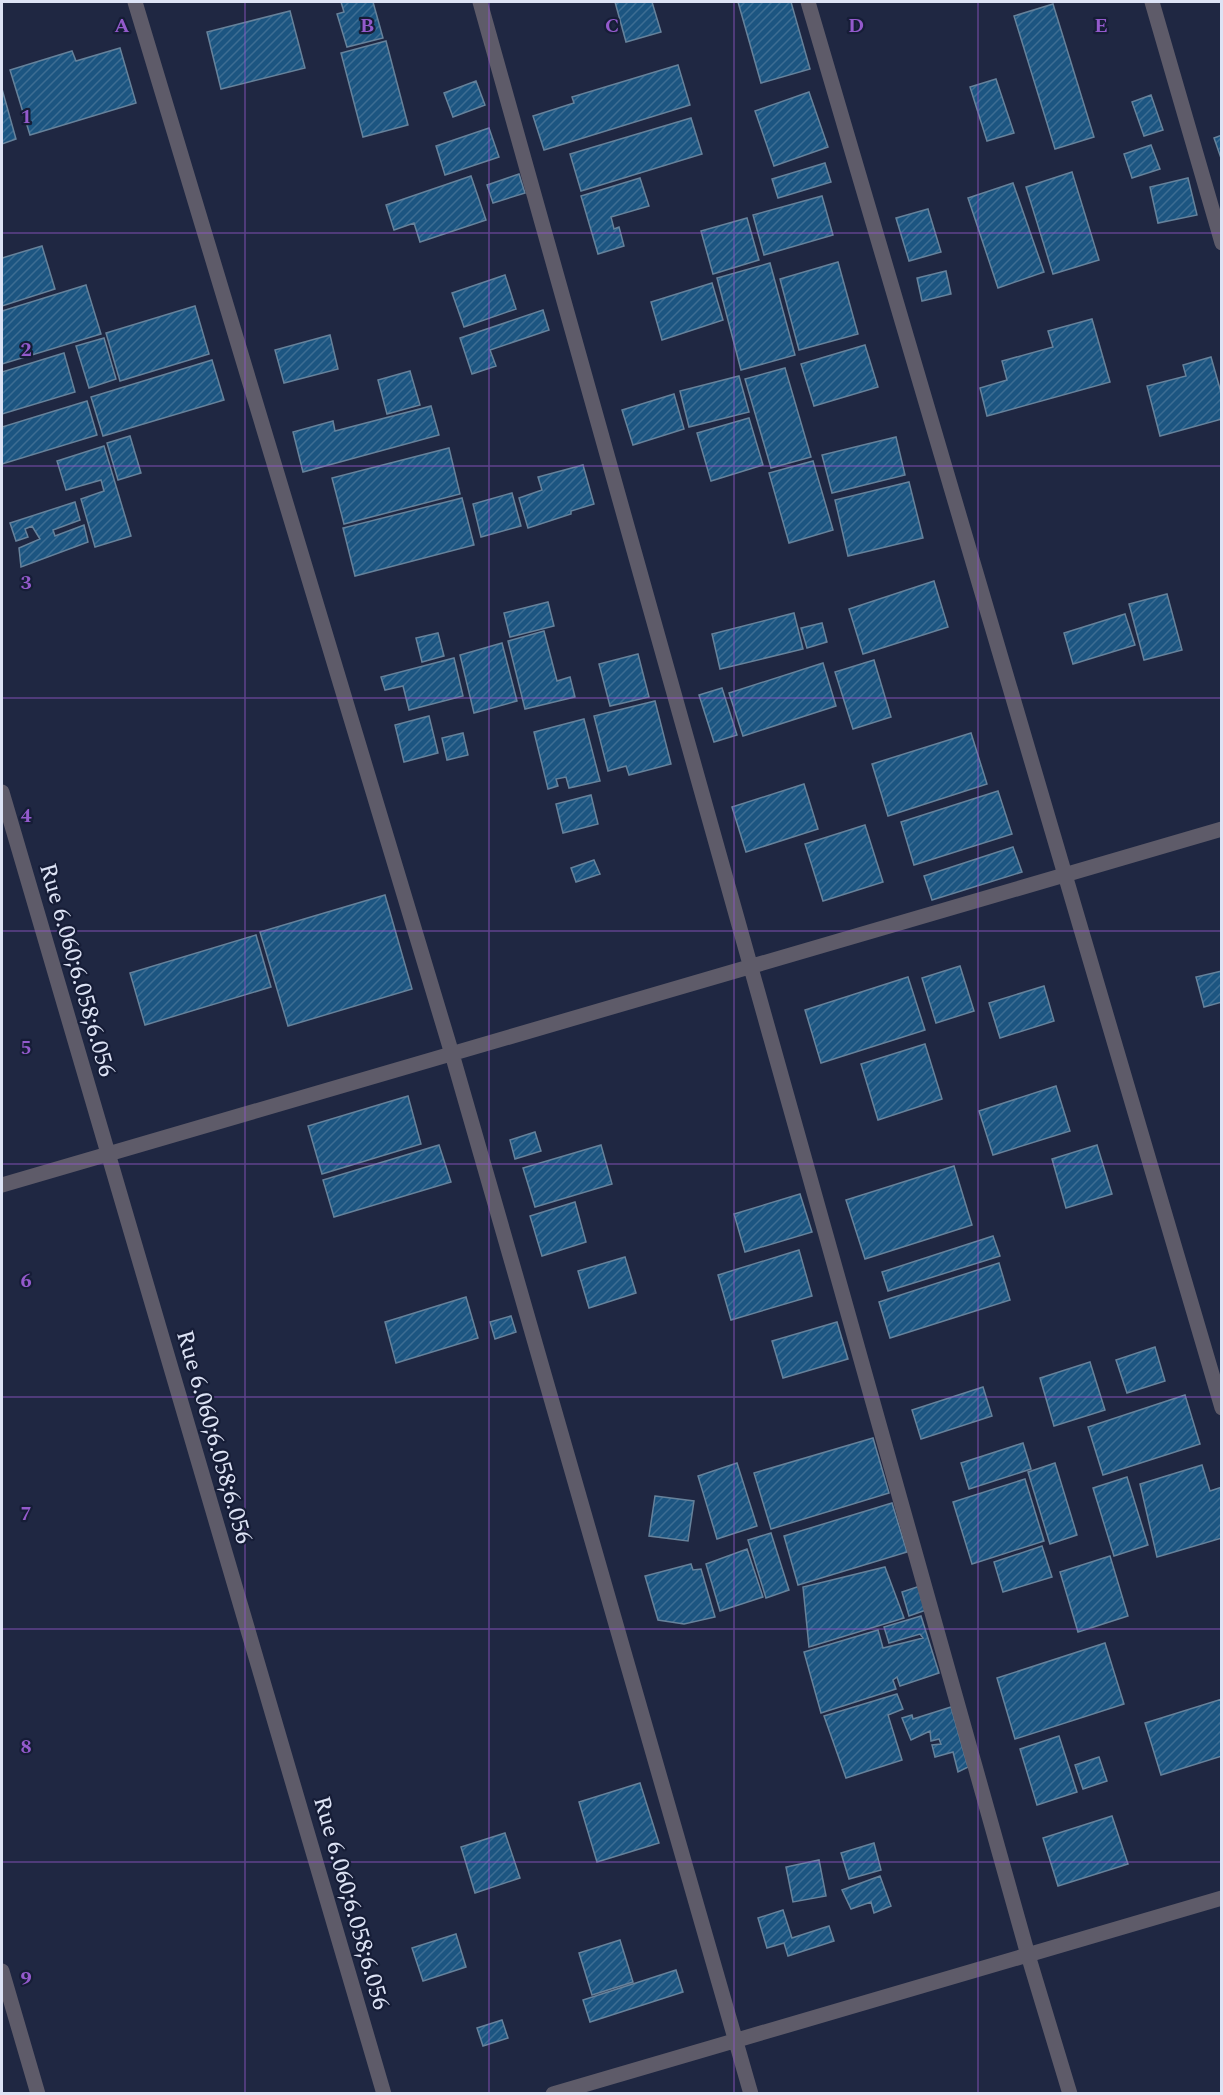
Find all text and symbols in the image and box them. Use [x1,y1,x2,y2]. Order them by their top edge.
text: A [114,11,130,41]
text: B [360,11,374,41]
text: C [605,11,619,41]
text: D [848,11,864,41]
text: E [1094,11,1108,41]
text: 1 [20,102,32,132]
text: 2 [20,335,32,365]
text: 3 [20,568,32,598]
text: 4 [20,801,32,831]
street label: Rue 6.060;6.058;6.056 [29,859,125,1081]
text: 5 [20,1033,32,1063]
text: 6 [20,1266,32,1296]
street label: Rue 6.060;6.058;6.056 [166,1326,262,1548]
text: 7 [20,1499,32,1529]
text: 8 [20,1732,32,1762]
street label: Rue 6.060;6.058;6.056 [303,1792,399,2014]
text: 9 [20,1964,32,1994]

